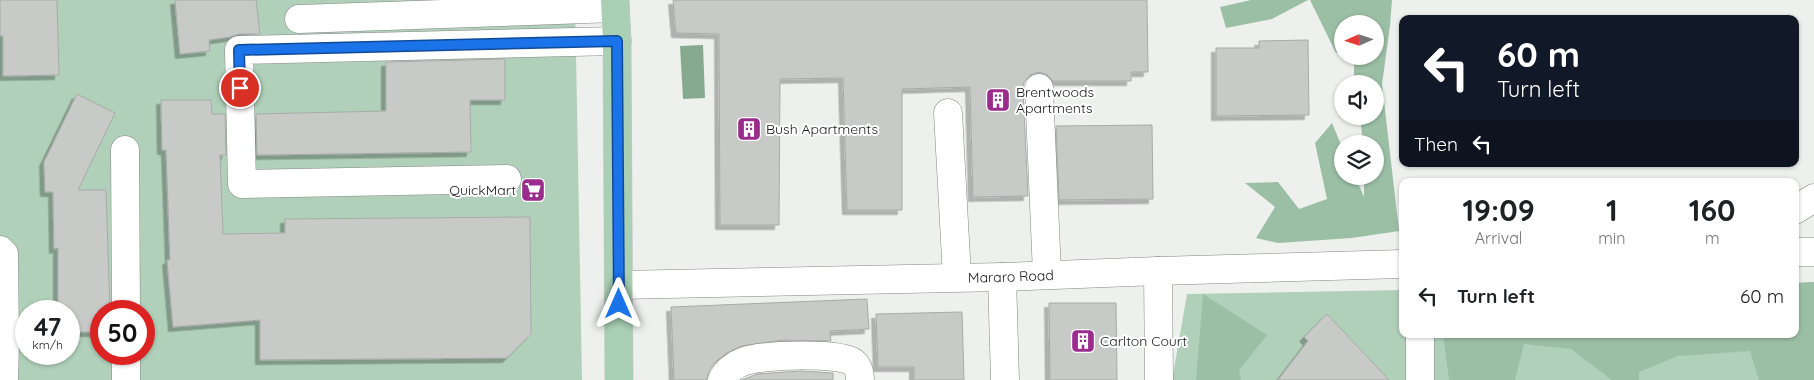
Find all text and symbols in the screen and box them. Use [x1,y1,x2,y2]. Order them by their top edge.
north arrow [1334,15,1384,65]
map controls [1334,15,1384,185]
text: 60 m [1497,32,1580,76]
icon: left [1414,35,1479,100]
pin [219,67,261,109]
icon: arrive [226,74,254,102]
button: sound [1334,75,1384,125]
text: Turn left [1497,75,1580,103]
place label: Brentwoods Apartments [1016,83,1094,117]
building icon: Brentwoods Apartments [985,87,1011,113]
building icon: Bush Apartments [736,116,762,142]
place label: Bush Apartments [766,120,878,138]
icon: left [1468,130,1496,158]
text: Then [1414,132,1458,156]
button: layers [1334,135,1384,185]
supermarket icon: QuickMart [520,177,546,203]
place label: QuickMart [449,181,516,199]
text: 19:09 [1462,191,1535,229]
text: 1 [1606,191,1618,229]
text: 160 [1689,191,1736,229]
text: Arrival [1475,228,1523,248]
text: min [1598,228,1625,248]
text: m [1705,228,1720,248]
street label: Mararo Road [968,266,1054,287]
position arrow [592,277,644,329]
icon: left [1414,282,1442,310]
text: Turn left [1457,284,1535,308]
text: 60 m [1740,284,1784,308]
speed limit sign: 50 [90,300,155,365]
text: 47 [34,311,61,342]
building icon: Carlton Court [1070,328,1096,354]
place label: Carlton Court [1100,332,1187,350]
text: km/h [32,337,63,352]

